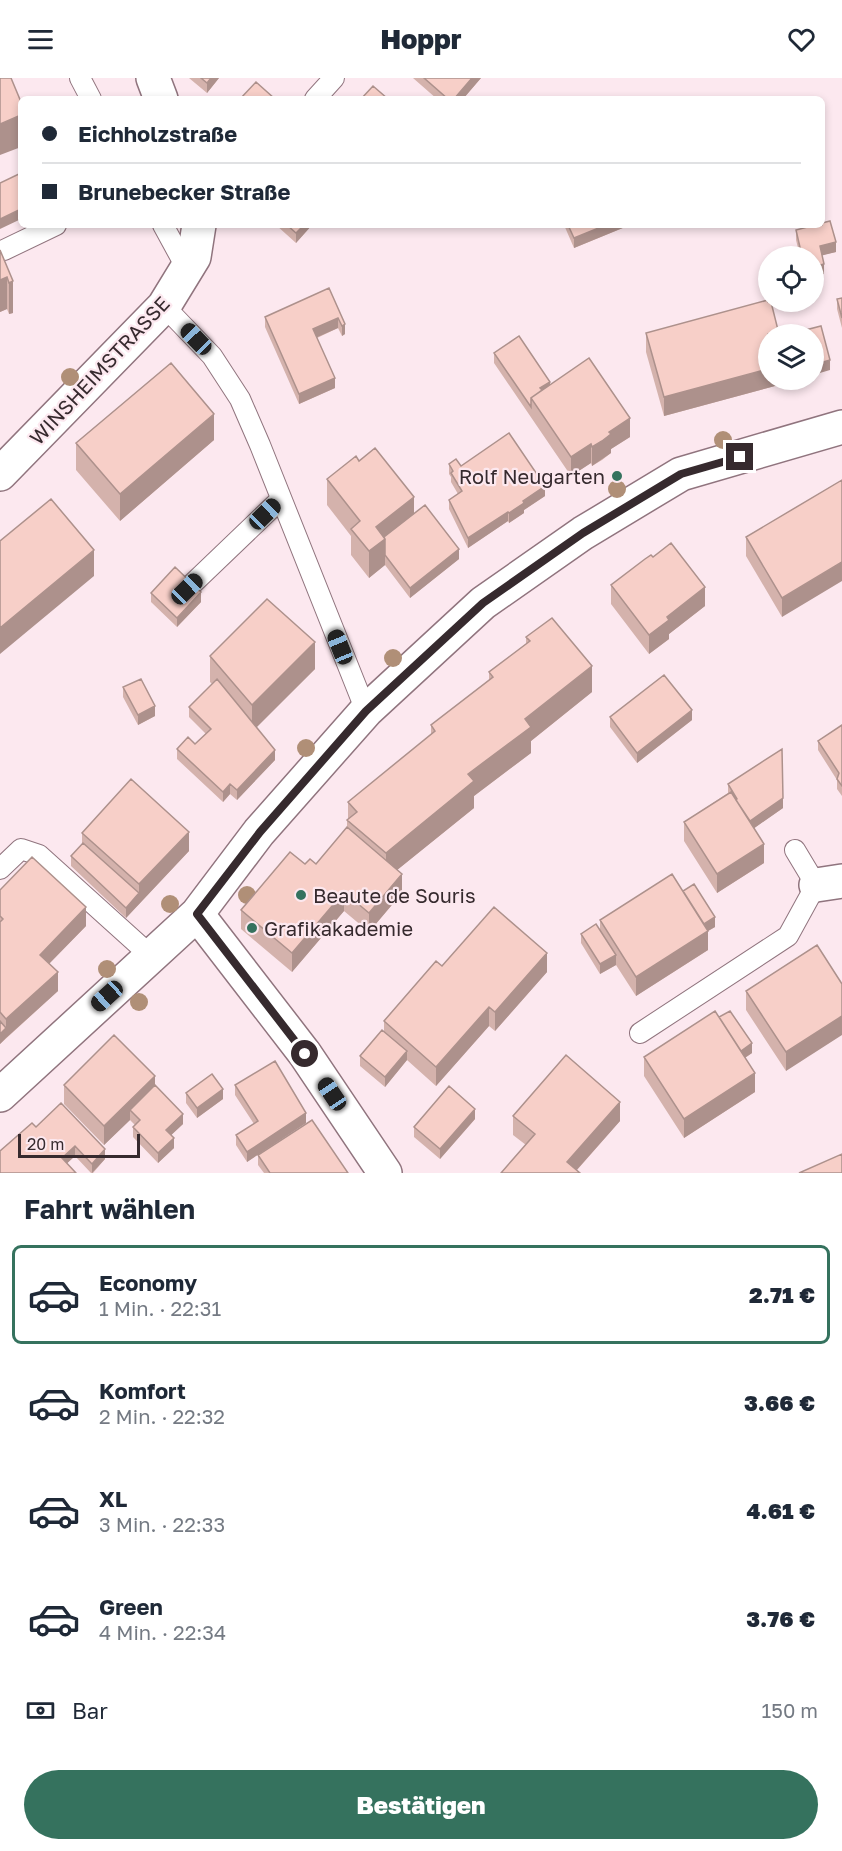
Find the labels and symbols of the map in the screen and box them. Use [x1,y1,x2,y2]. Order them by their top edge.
street label: WINSHEIMSTRASSE [24,291,174,449]
car [177,320,215,358]
route end [726,443,753,470]
place label: Rolf Neugarten [459,464,605,488]
marker: Rolf Neugarten [610,469,624,483]
car [246,495,284,533]
car [168,570,206,608]
car [325,627,355,667]
place label: Beaute de Souris [313,883,476,907]
marker: Beaute de Souris [294,888,308,902]
place label: Grafikakademie [264,916,413,940]
marker: Grafikakademie [245,921,259,935]
car [88,977,126,1015]
route start [291,1040,318,1067]
car [314,1074,350,1114]
scale bar [18,1131,140,1158]

